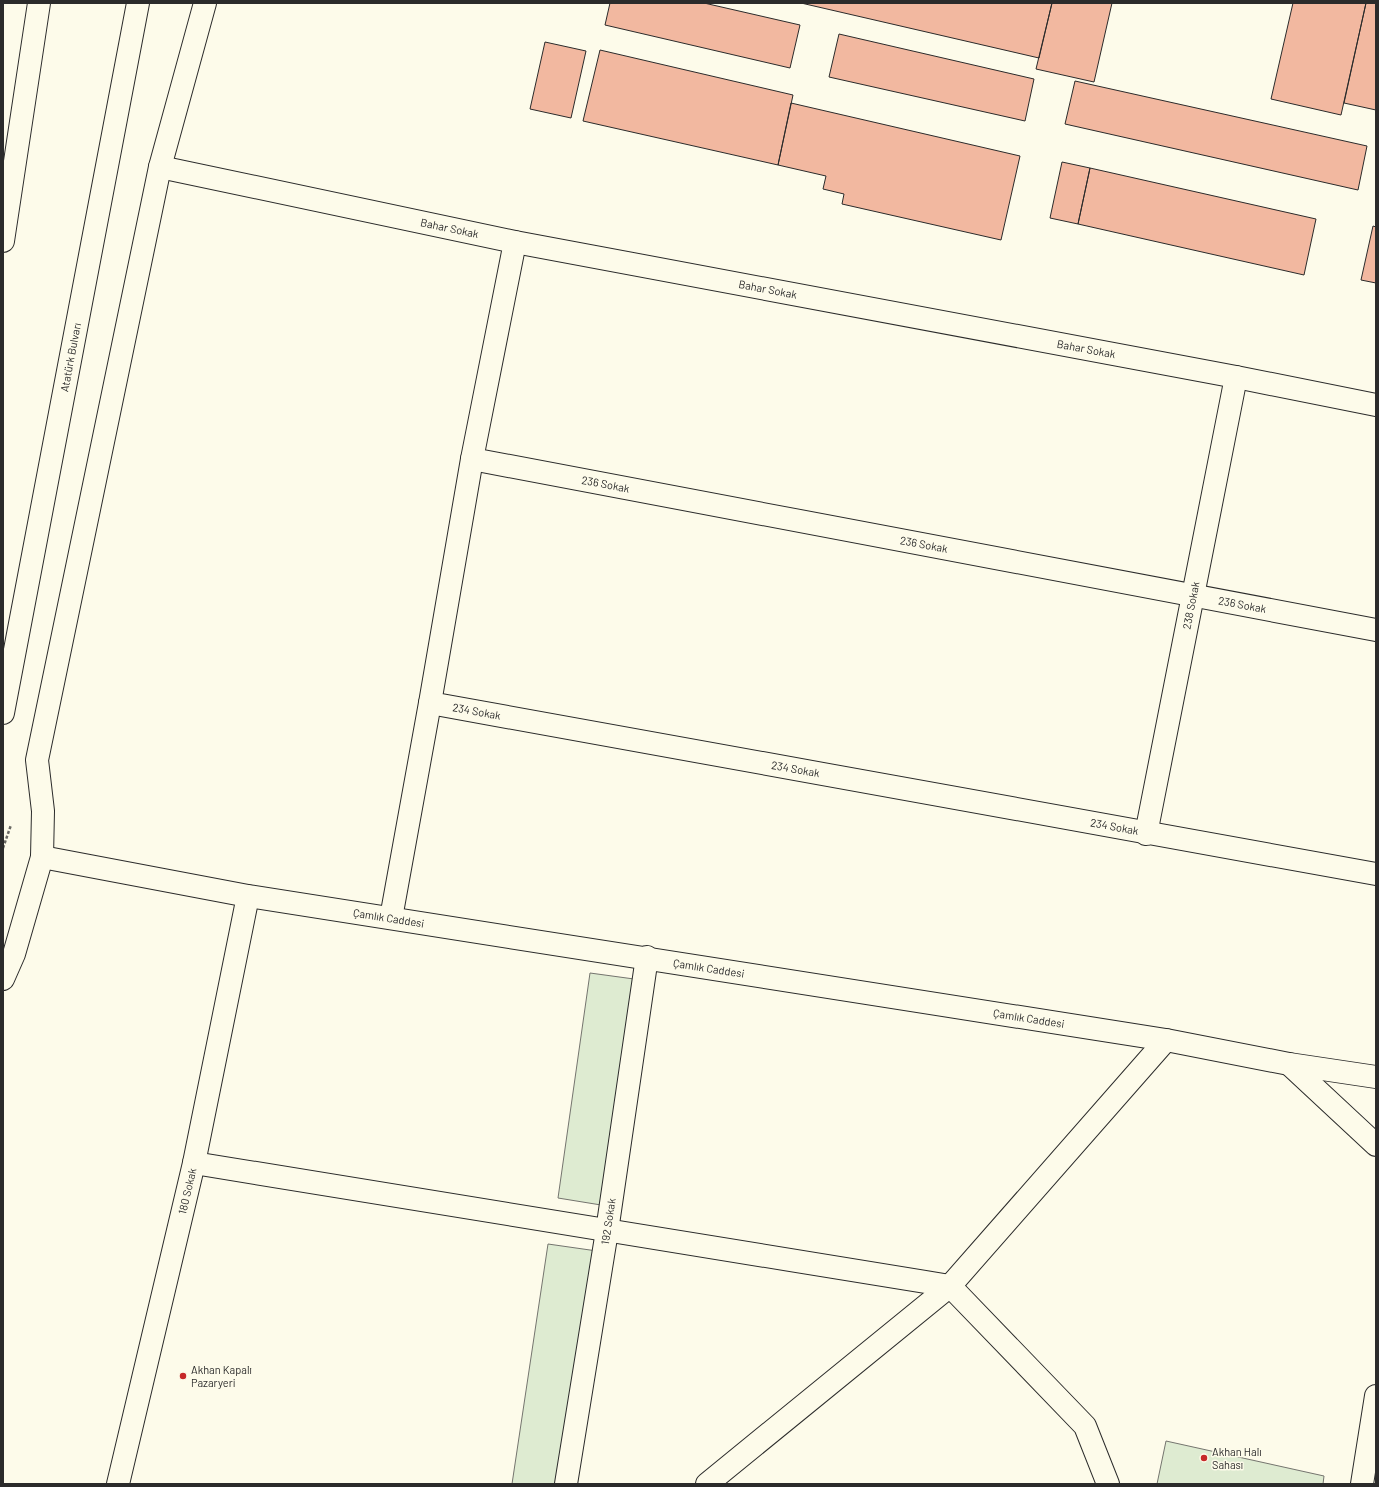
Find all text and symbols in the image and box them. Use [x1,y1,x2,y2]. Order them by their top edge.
street label: Bahar Sokak [419,215,481,240]
street label: Bahar Sokak [738,277,799,301]
street label: Atatürk Bulvarı [57,322,83,393]
street label: Bahar Sokak [1056,337,1117,360]
street label: 236 Sokak [581,473,631,495]
street label: 236 Sokak [899,533,950,555]
street label: 238 Sokak [1179,580,1202,630]
street label: 236 Sokak [1217,593,1268,615]
street label: 234 Sokak [452,700,502,722]
street label: 234 Sokak [770,758,821,779]
street label: 234 Sokak [1089,815,1140,837]
street label: Çamlık Caddesi [352,906,425,930]
street label: Çamlık Caddesi [672,956,746,980]
street label: Çamlık Caddesi [992,1006,1066,1030]
street label: 180 Sokak [175,1166,199,1215]
street label: 192 Sokak [598,1197,618,1245]
place label: Akhan Kapalı Pazaryeri [191,1363,252,1389]
marker: Akhan Kapalı Pazaryeri [178,1371,188,1381]
place label: Akhan Halı Sahası [1212,1445,1262,1471]
marker: Akhan Halı Sahası [1199,1453,1209,1463]

